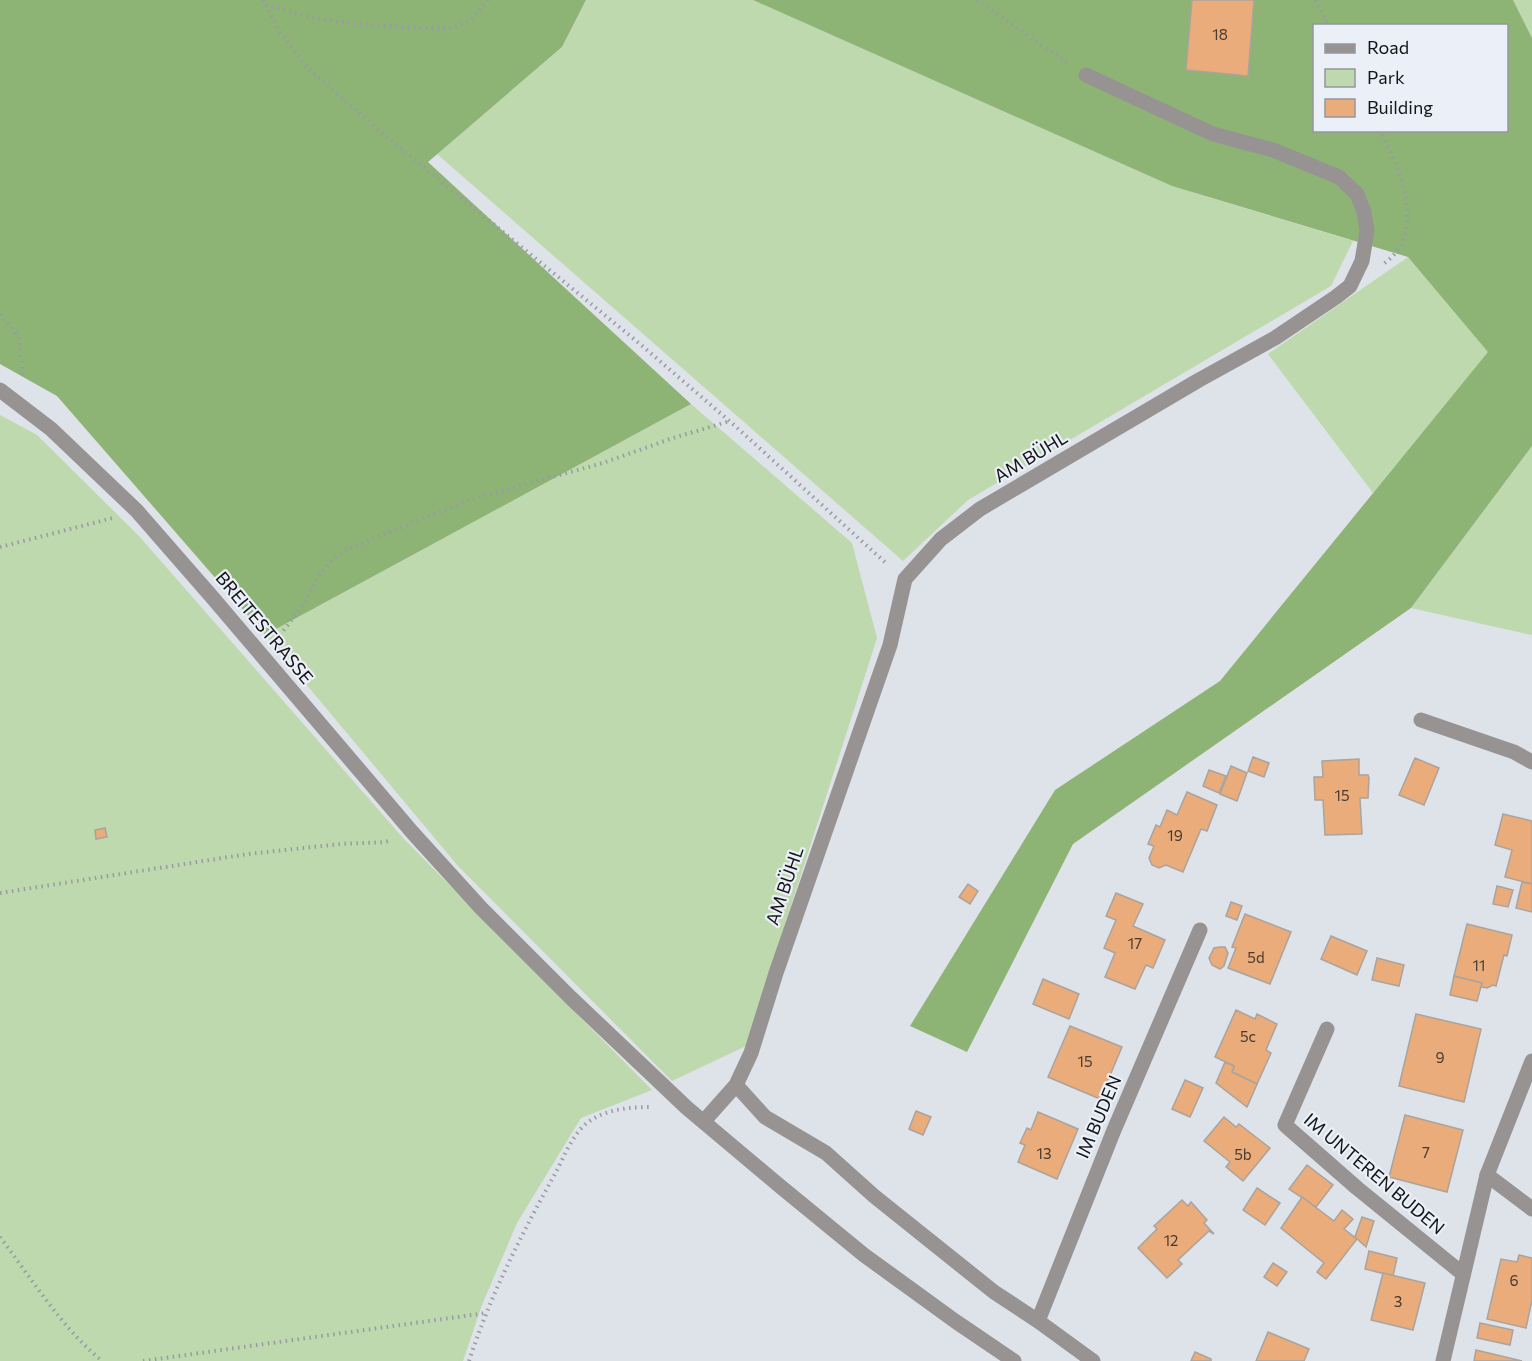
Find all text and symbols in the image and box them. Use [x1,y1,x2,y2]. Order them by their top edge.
legend [1313,24,1508,132]
house number: 18 [1212,25,1228,43]
text: Road [1367,36,1409,58]
text: Park [1367,66,1405,88]
text: Building [1367,96,1433,118]
street label: AM BÜHL [990,426,1071,487]
street label: BREITESTRASSE [211,567,318,688]
house number: 15 [1334,786,1350,804]
house number: 19 [1167,826,1183,844]
street label: AM BÜHL [760,843,808,928]
house number: 17 [1128,934,1142,952]
house number: 5d [1247,948,1265,966]
house number: 11 [1473,956,1485,974]
house number: 5c [1240,1027,1256,1045]
house number: 9 [1435,1048,1445,1066]
house number: 15 [1077,1052,1093,1070]
street label: IM BUDEN [1071,1072,1125,1161]
street label: IM UNTEREN BUDEN [1300,1108,1449,1238]
house number: 7 [1422,1143,1430,1161]
house number: 13 [1037,1144,1051,1162]
house number: 5b [1234,1145,1252,1163]
house number: 12 [1164,1231,1178,1249]
house number: 6 [1509,1271,1519,1289]
house number: 3 [1394,1292,1402,1310]

